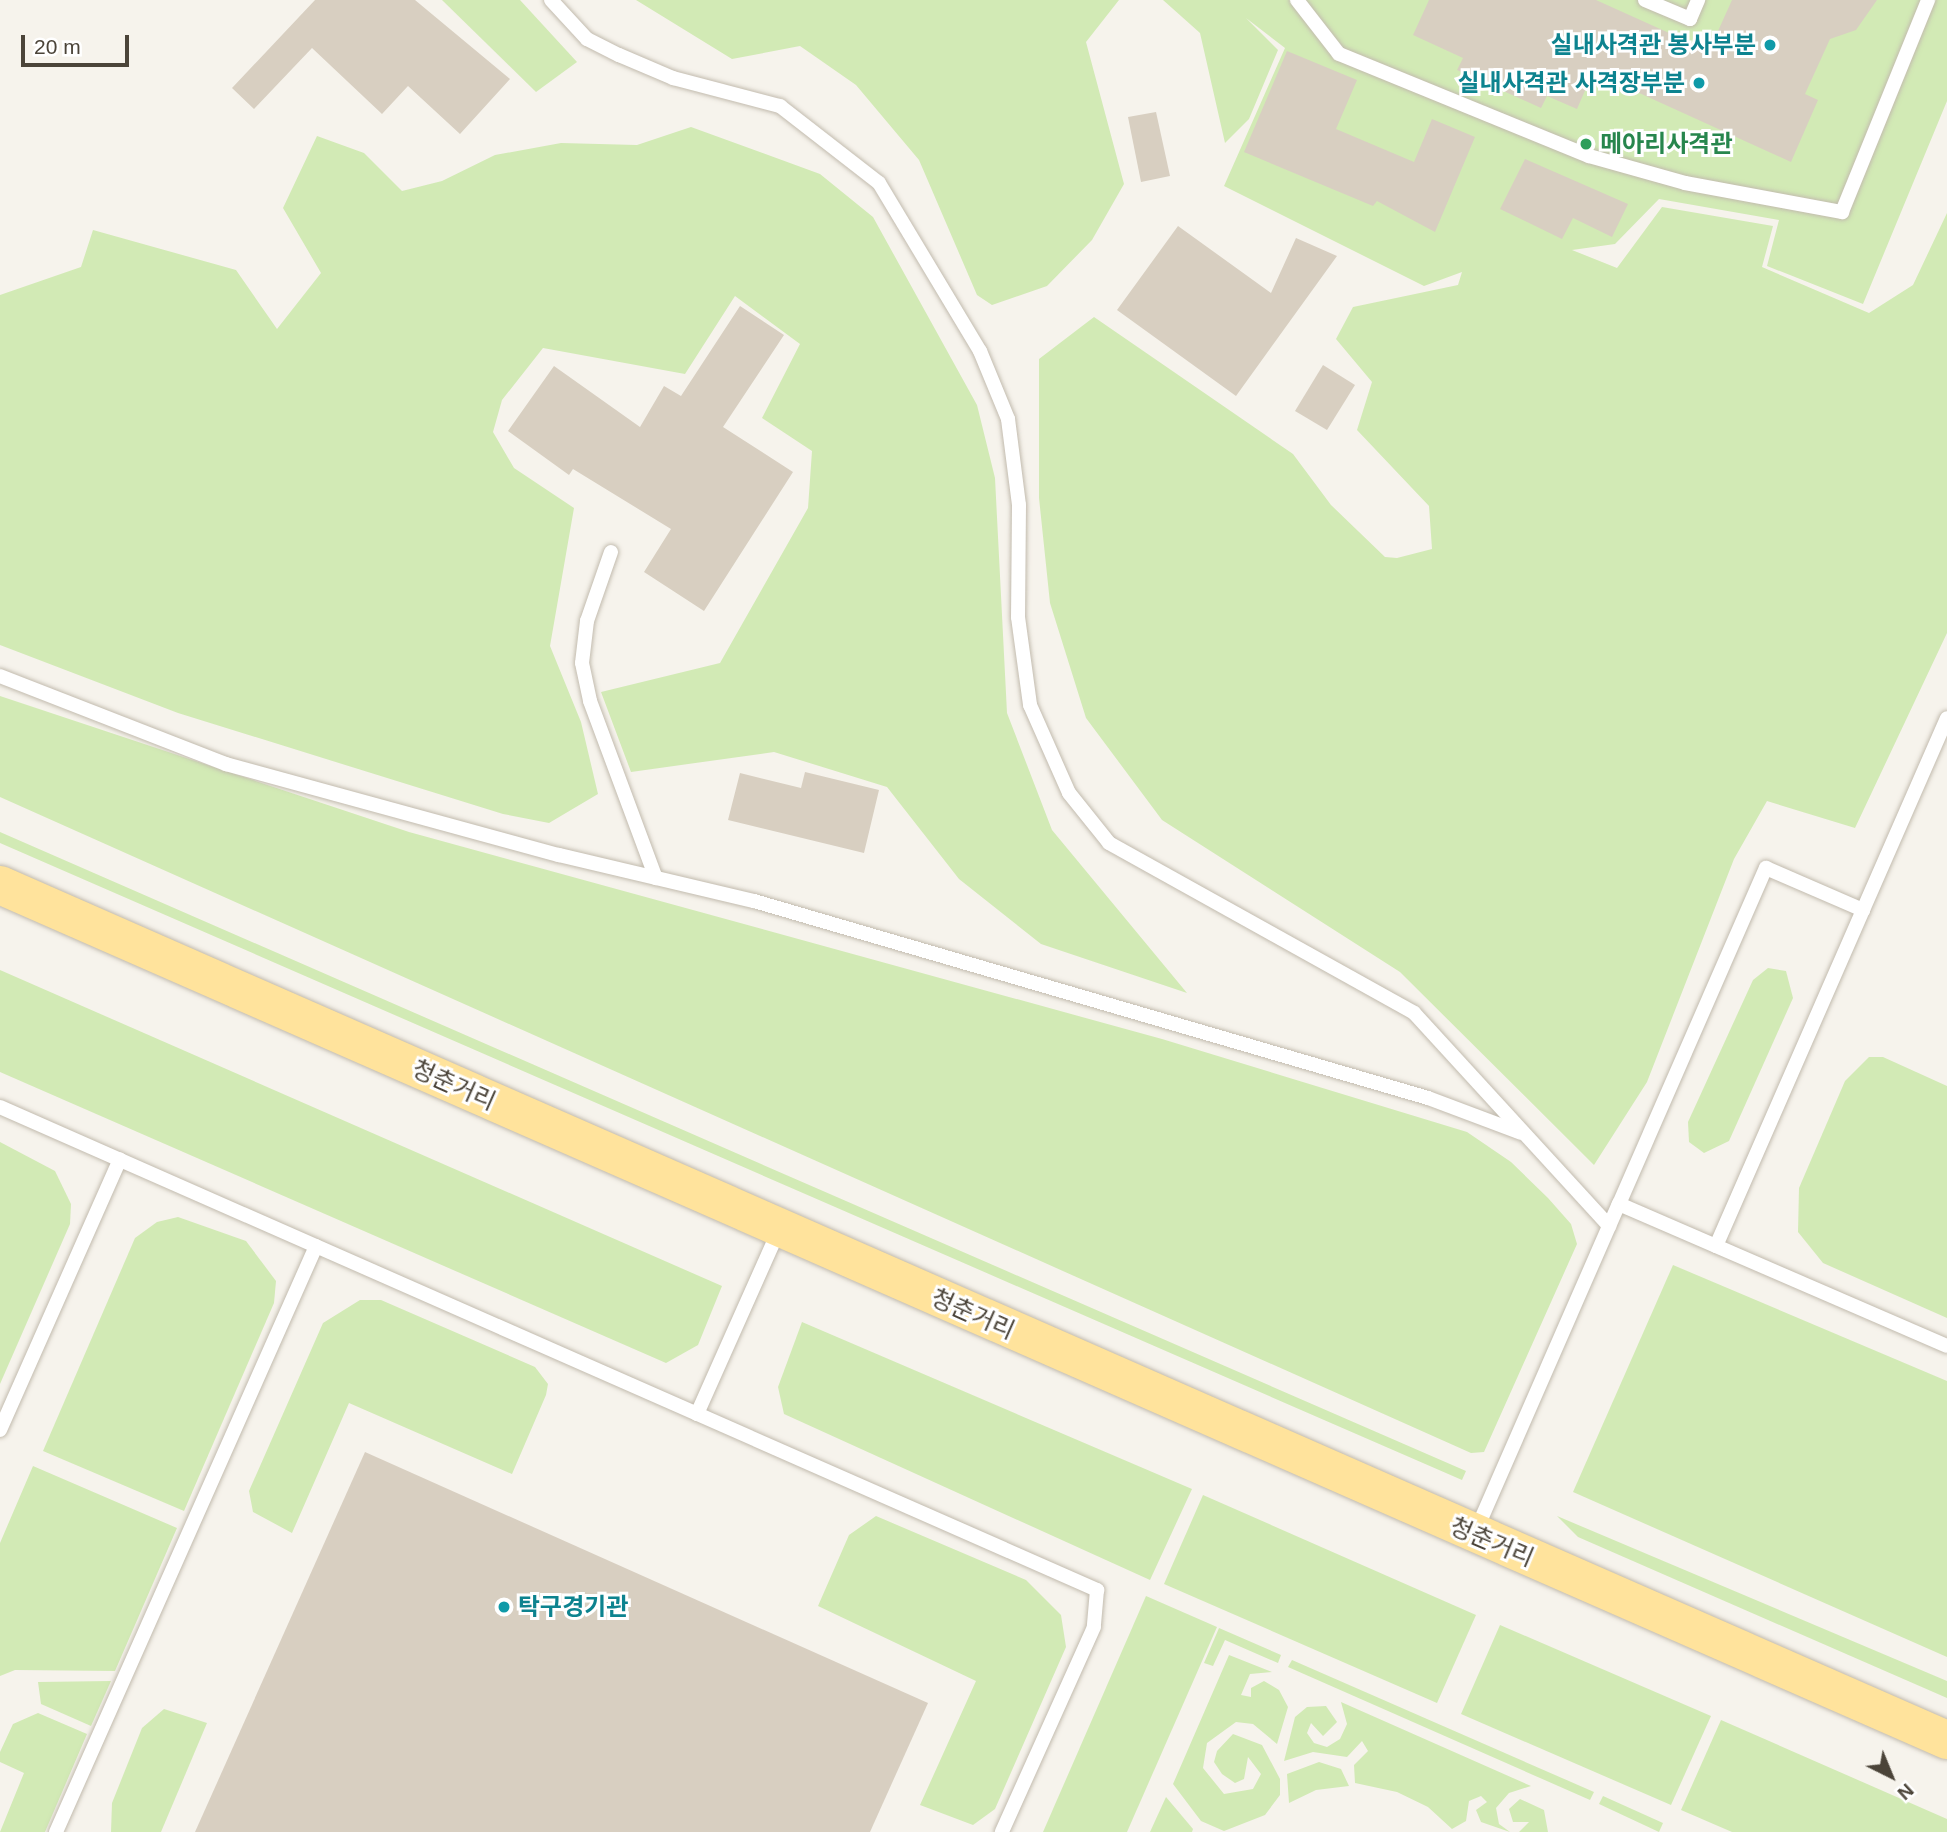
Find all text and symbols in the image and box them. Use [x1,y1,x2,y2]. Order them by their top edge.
scale bar [24,21,133,65]
place label: 실내사격관 봉사부분 [1551,31,1756,59]
text: 20 m [34,35,81,58]
marker: 실내사격관 봉사부분 [1762,37,1778,53]
place label: 실내사격관 사격장부분 [1458,69,1685,97]
marker: 실내사격관 사격장부분 [1691,75,1707,91]
place label: 메아리사격관 [1600,130,1732,158]
marker: 메아리사격관 [1578,136,1594,152]
street label: 청춘거리 [408,1054,500,1116]
street label: 청춘거리 [927,1283,1019,1345]
street label: 청춘거리 [1446,1511,1538,1573]
place label: 탁구경기관 [518,1593,628,1621]
marker: 탁구경기관 [496,1599,512,1615]
north arrow [1856,1741,1926,1811]
text: N [1893,1779,1918,1804]

